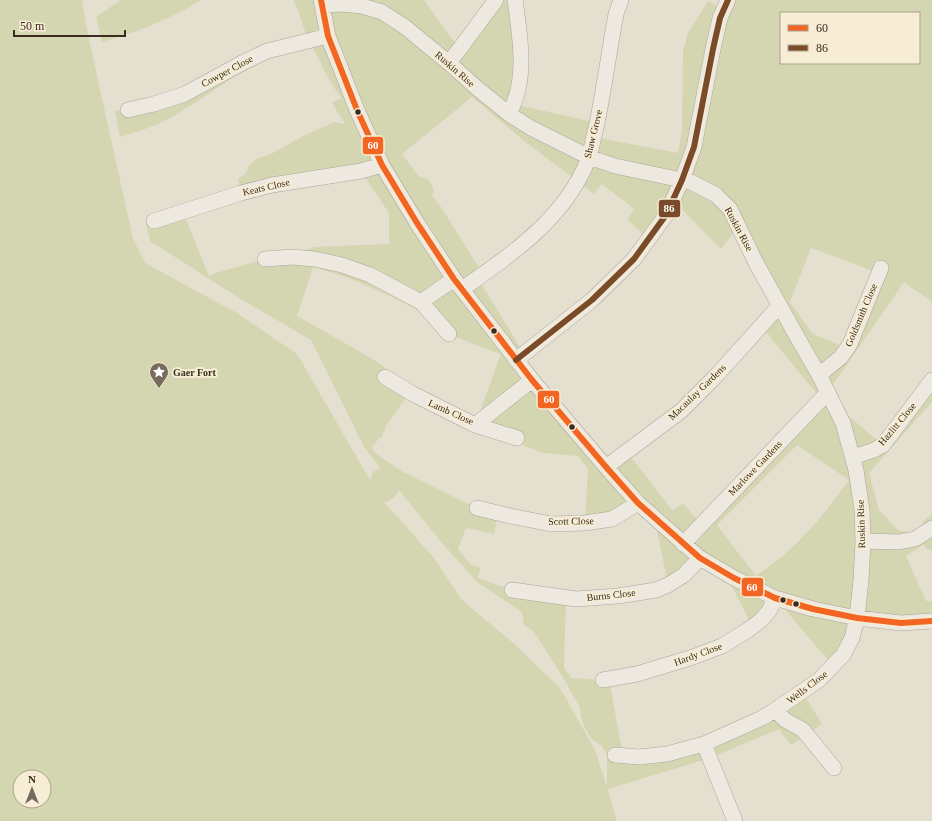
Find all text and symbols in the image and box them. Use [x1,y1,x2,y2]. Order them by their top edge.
scale bar [14,12,125,38]
legend [780,12,920,64]
text: 50 m [20,19,45,33]
text: 60 [816,21,828,35]
text: 86 [816,41,828,55]
street label: Ruskin Rise [433,49,477,89]
street label: Cowper Close [199,53,255,89]
unlabelled marker [353,107,363,117]
street label: Shaw Grove [582,108,604,159]
line badge: 60 [362,136,384,155]
text: 60 [368,139,379,151]
street label: Keats Close [241,176,291,198]
line badge: 86 [658,199,681,218]
text: 86 [664,202,675,214]
street label: Ruskin Rise [723,205,756,254]
street label: Goldsmith Close [843,281,879,348]
unlabelled marker [489,326,499,336]
place icon: Gaer Fort [148,361,170,389]
street label: Macaulay Gardens [666,362,728,422]
place label: Gaer Fort [173,367,217,378]
line badge: 60 [537,390,560,409]
text: 60 [544,393,555,405]
street label: Lamb Close [427,397,476,427]
street label: Hazlitt Close [876,400,918,448]
unlabelled marker [567,422,577,432]
street label: Marlowe Gardens [726,438,784,498]
street label: Ruskin Rise [855,499,867,548]
street label: Scott Close [548,515,595,527]
line badge: 60 [741,577,764,597]
text: 60 [747,581,758,593]
street label: Burns Close [586,587,637,603]
unlabelled marker [778,595,788,605]
unlabelled marker [791,599,801,609]
street label: Hardy Close [672,640,724,668]
street label: Wells Close [785,668,830,706]
north arrow [12,769,52,809]
text: N [28,773,36,785]

